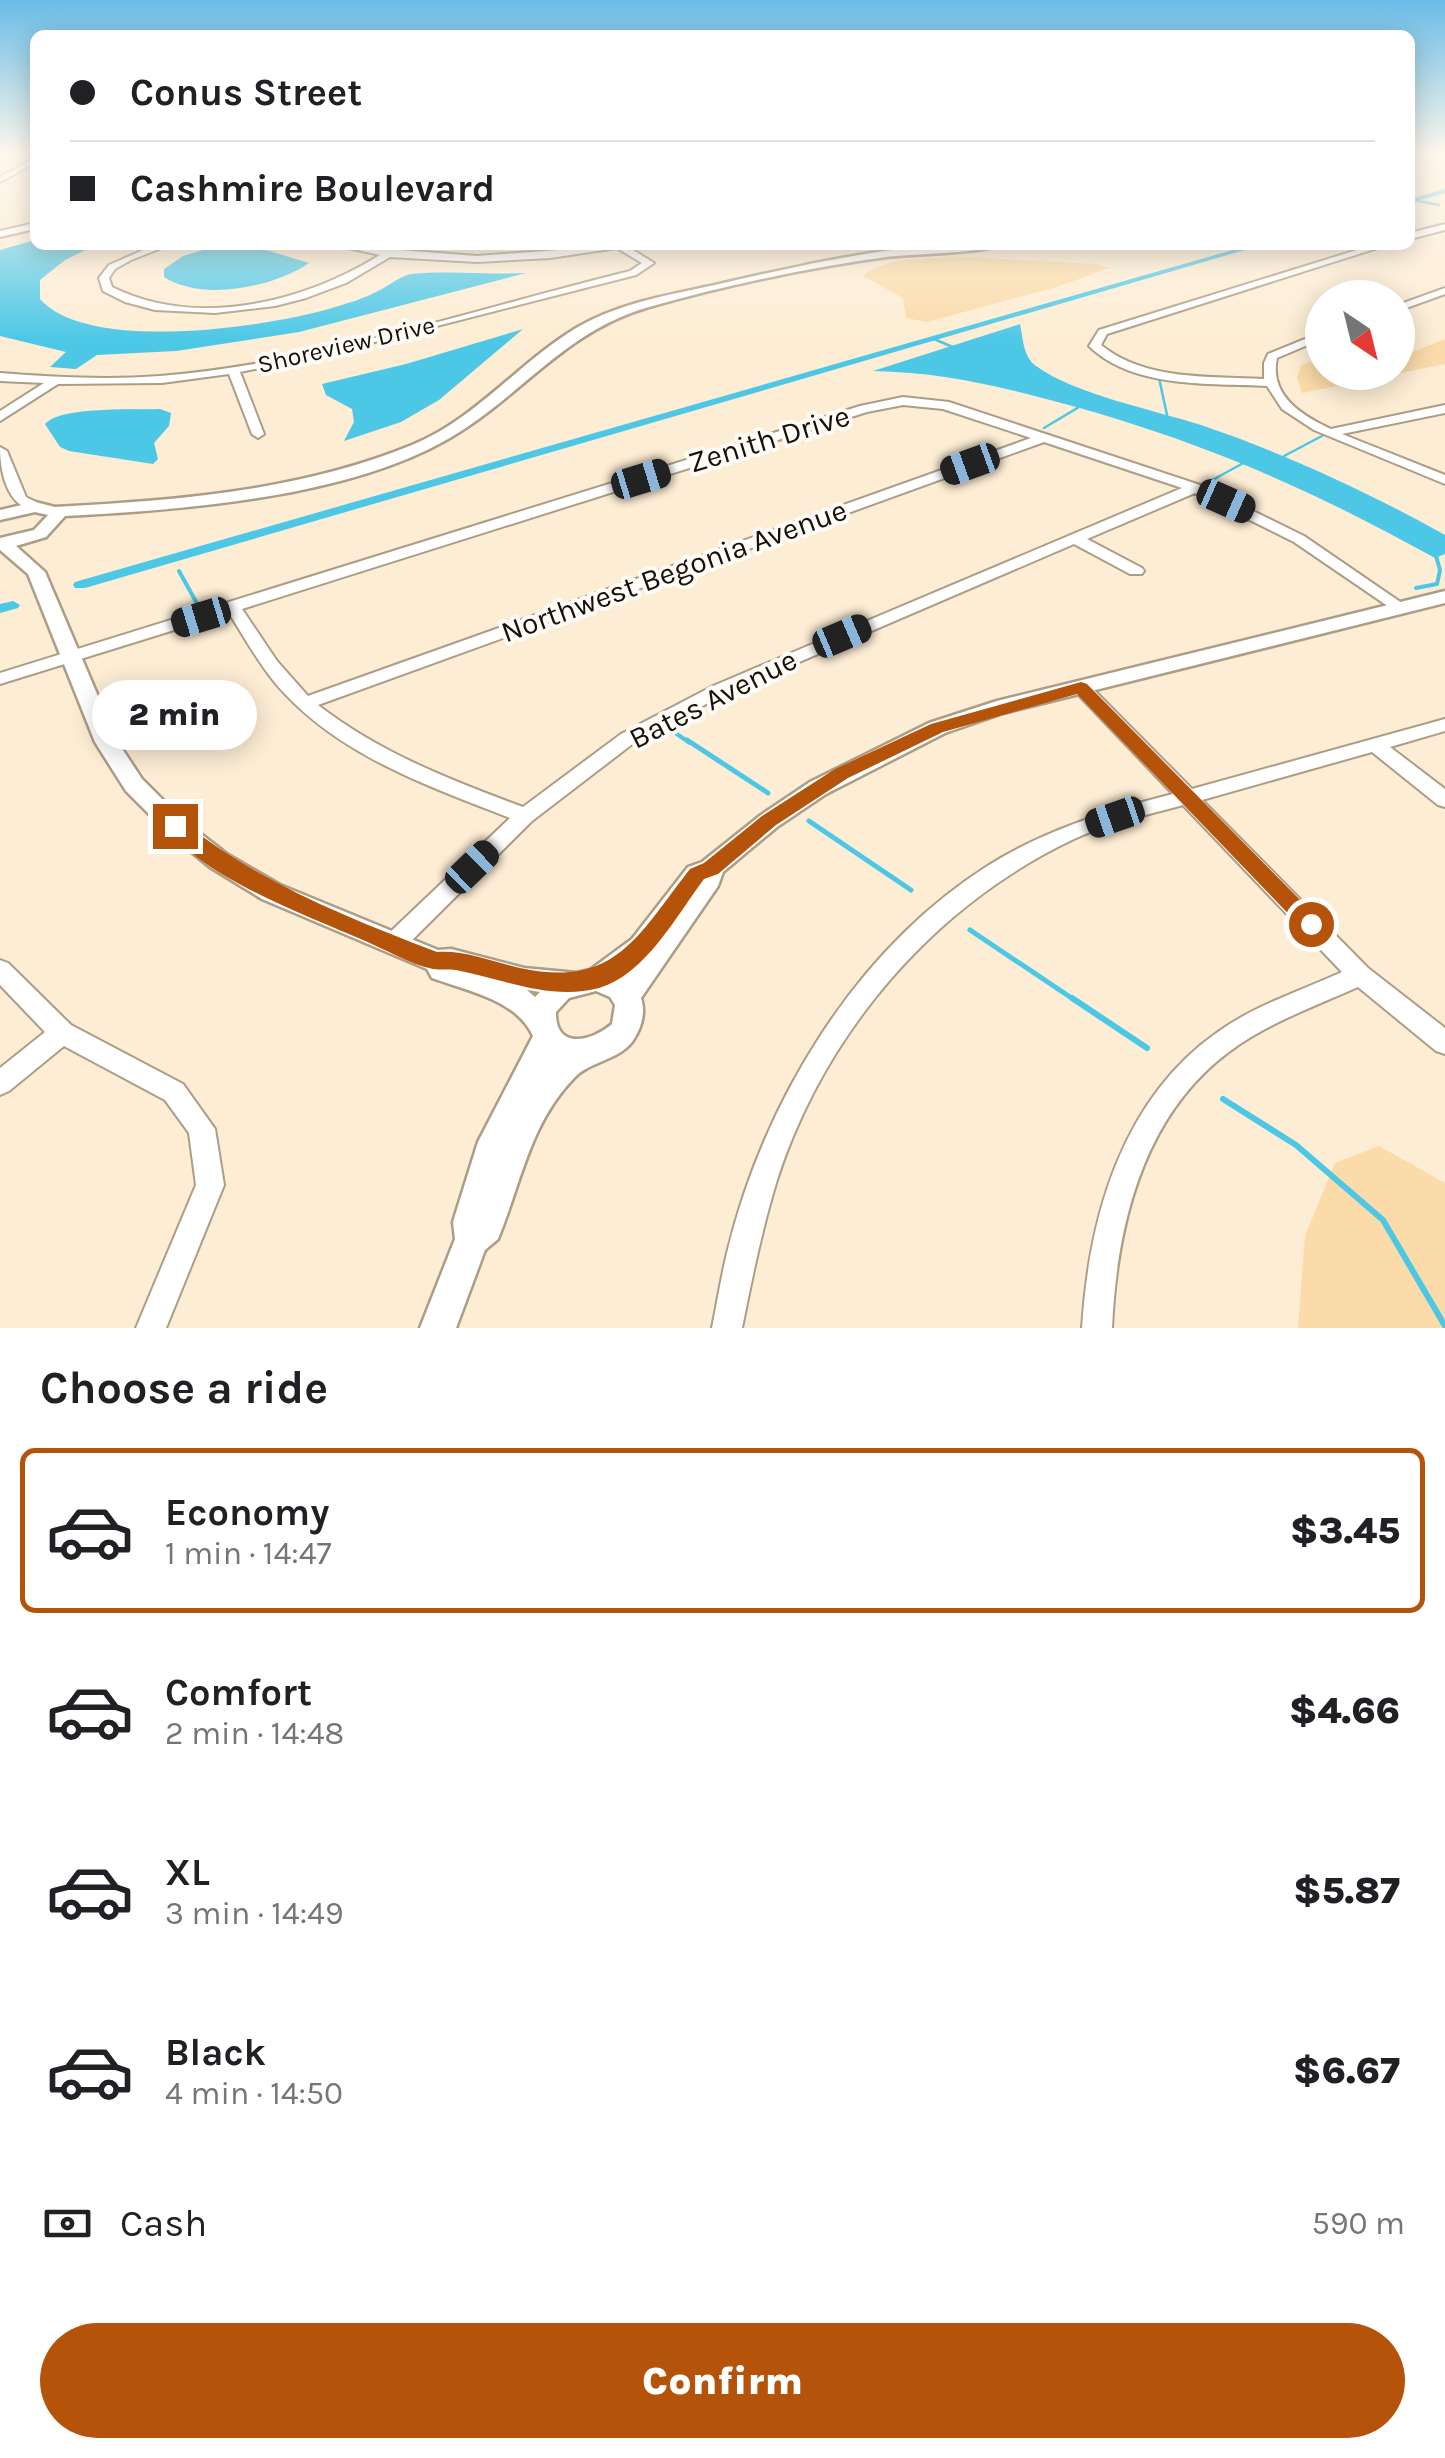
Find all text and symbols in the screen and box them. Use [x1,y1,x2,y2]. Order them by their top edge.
text: Conus Street [130,70,362,115]
text: Cashmire Boulevard [130,166,495,211]
north arrow [1305,280,1415,390]
map controls [1305,280,1415,390]
street label: Shoreview Drive [255,310,438,379]
street label: Zenith Drive [684,397,854,481]
car [937,440,1003,488]
car [608,456,674,502]
car [1192,475,1260,527]
street label: Northwest Begonia Avenue [496,492,852,650]
car [168,594,234,640]
car [809,610,875,662]
street label: Bates Avenue [623,641,803,757]
callout: 2 min [92,681,258,751]
text: 2 min [129,696,220,733]
car [1082,793,1148,841]
route end [153,804,198,849]
car [440,835,504,899]
route start [1289,902,1334,947]
text: Choose a ride [40,1362,328,1414]
icon: car [45,1486,135,1576]
text: Economy [165,1490,329,1535]
text: $3.45 [1290,1508,1400,1553]
text: 1 min · 14:47 [165,1535,332,1572]
icon: car [45,1666,135,1756]
text: Comfort [165,1670,312,1715]
text: $4.66 [1289,1688,1400,1733]
text: 2 min · 14:48 [165,1715,344,1752]
icon: car [45,1846,135,1936]
text: XL [165,1850,210,1895]
text: $5.87 [1293,1868,1400,1913]
text: 3 min · 14:49 [165,1895,343,1932]
icon: car [45,2026,135,2116]
text: Black [165,2030,266,2075]
text: $6.67 [1293,2048,1400,2093]
text: 4 min · 14:50 [165,2075,343,2112]
icon: cash [40,2196,95,2251]
text: Cash [120,2201,207,2246]
text: 590 m [1312,2205,1405,2242]
button: Confirm [40,2323,1405,2438]

